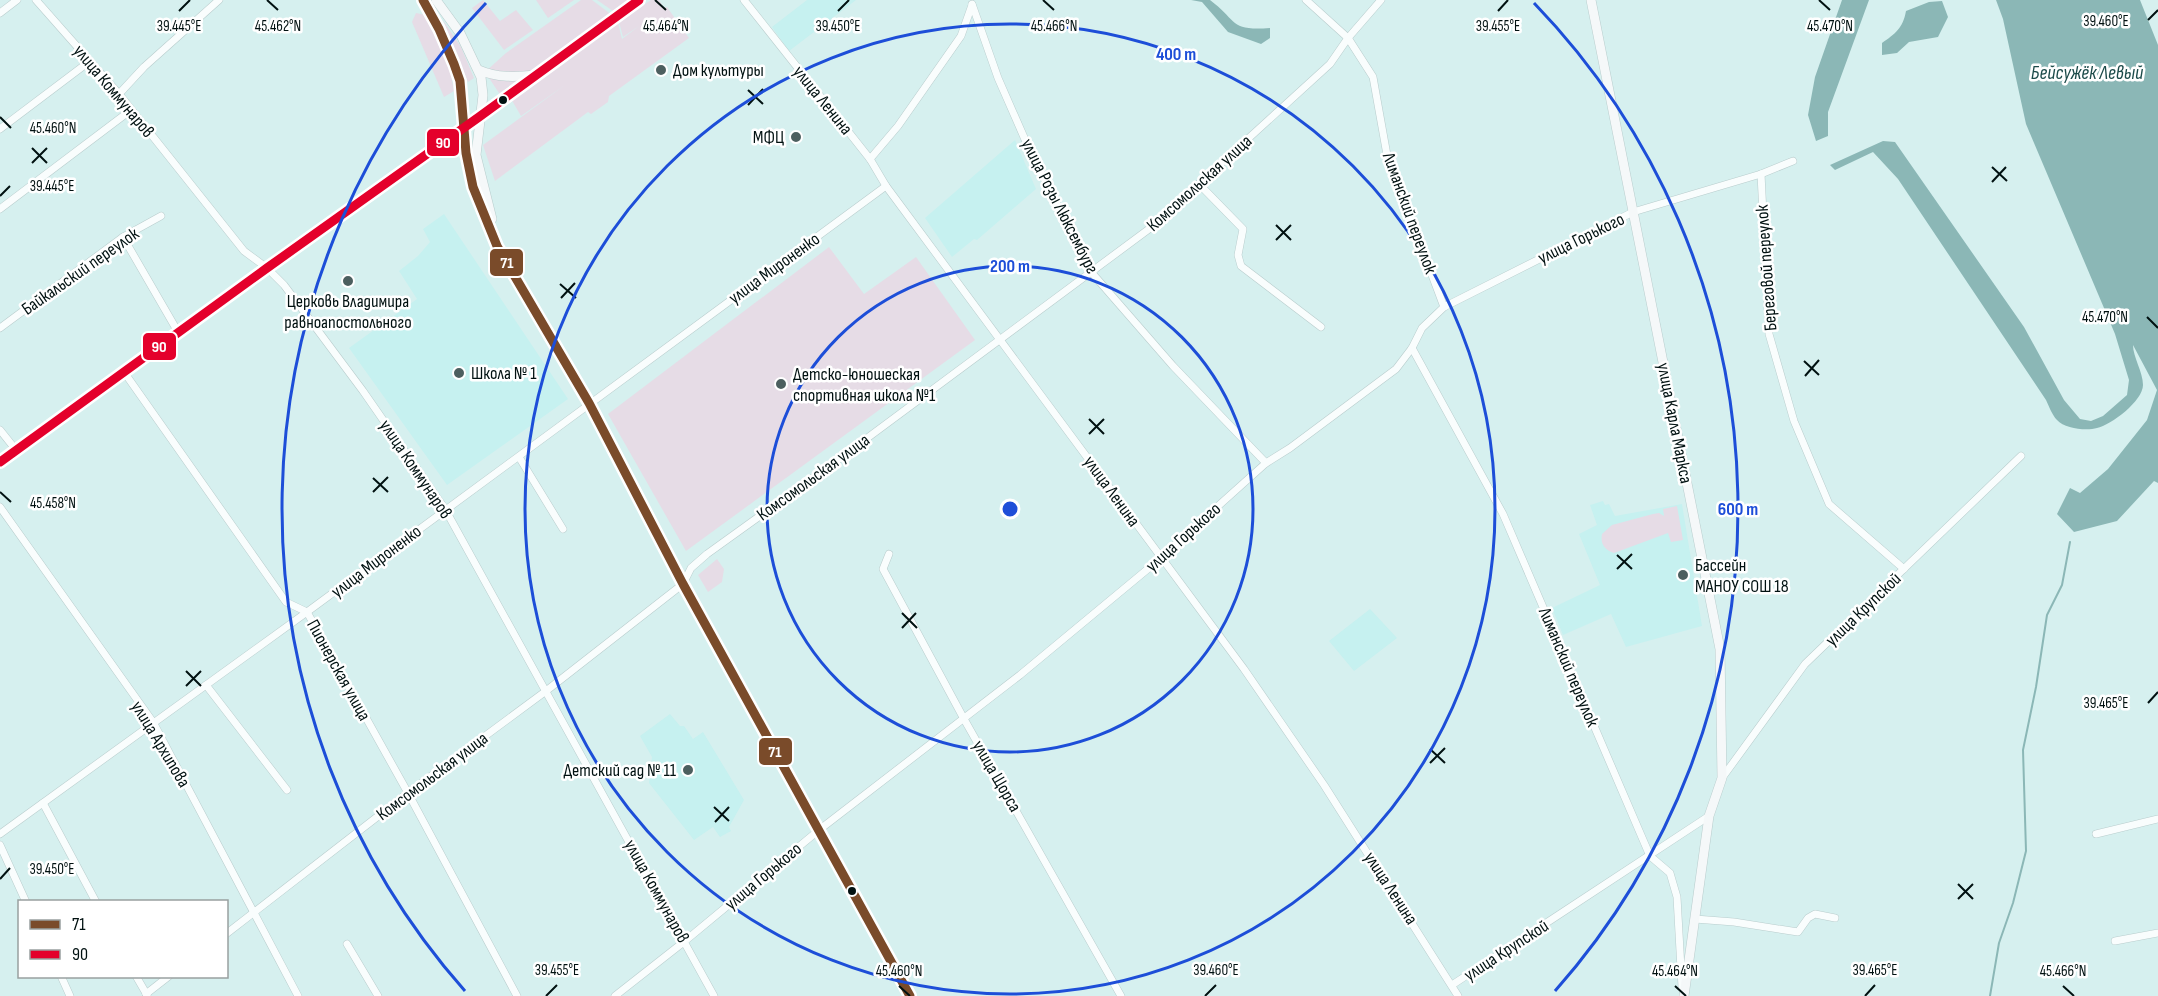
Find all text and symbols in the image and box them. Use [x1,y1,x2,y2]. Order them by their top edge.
text: 39.460°E [2083,12,2129,31]
text: 39.445°E [157,17,201,36]
text: 45.462°N [255,17,301,36]
text: 45.464°N [643,17,689,36]
text: 39.450°E [815,17,861,36]
text: 45.466°N [1031,17,1077,36]
text: 39.455°E [1476,17,1520,36]
text: 45.470°N [1807,17,1853,36]
street label: улица Коммунаров [69,41,159,142]
text: 400 m [1156,44,1196,65]
place label: Дом культуры [673,60,764,81]
water label: Бейсужёк Левый [2031,61,2144,85]
street label: улица Ленина [788,62,857,139]
marker: Дом культуры [654,63,668,77]
unlabelled marker [497,94,509,106]
text: 45.460°N [30,119,76,138]
place label: МФЦ [753,127,784,148]
line badge: 90 [426,128,460,157]
marker: МФЦ [789,130,803,144]
street label: Комсомольская улица [1143,131,1256,236]
text: 90 [435,134,451,153]
street label: улица Розы Люксембург [1016,135,1103,277]
street label: Лиманский переулок [1378,149,1441,277]
text: 39.445°E [30,177,74,196]
street label: Береговой переулок [1752,204,1781,332]
street label: улица Горького [1535,208,1628,268]
street label: Байкальский переулок [18,223,143,320]
street label: улица Мироненко [725,228,824,308]
line badge: 71 [489,248,524,277]
text: 71 [500,254,514,273]
text: 200 m [990,256,1030,277]
marker: Церковь Владимира равноапостольного [341,274,355,288]
place label: Церковь Владимира равноапостольного [284,291,412,333]
text: 45.470°N [2082,308,2128,327]
line badge: 90 [142,332,177,361]
text: 90 [151,338,167,357]
street label: улица Карла Маркса [1653,361,1697,485]
place label: Школа № 1 [471,363,537,384]
place label: Детско-юношеская спортивная школа №1 [793,364,936,406]
marker: Школа № 1 [452,366,466,380]
marker: Детско-юношеская спортивная школа №1 [774,377,788,391]
street label: улица Коммунаров [375,416,456,523]
street label: Комсомольская улица [753,429,874,525]
street label: улица Ленина [1079,452,1144,531]
text: 45.458°N [30,494,76,513]
street label: улица Горького [1142,498,1225,576]
centre of rings [1000,499,1020,519]
text: 600 m [1718,499,1758,520]
street label: улица Мироненко [327,521,426,602]
place label: Бассейн МАНОУ СОШ 18 [1695,555,1789,597]
marker: Бассейн МАНОУ СОШ 18 [1676,568,1690,582]
street label: улица Крупской [1821,568,1905,651]
street label: Лиманский переулок [1534,604,1603,730]
street label: Пионерская улица [302,616,375,724]
text: 39.465°E [2084,694,2128,713]
street label: улица Архипова [127,697,195,791]
street label: Комсомольская улица [372,728,492,825]
line badge: 71 [758,737,793,766]
street label: улица Щорса [968,737,1025,816]
text: 71 [768,743,782,762]
place label: Детский сад № 11 [563,760,677,781]
marker: Детский сад № 11 [681,763,695,777]
street label: улица Коммунаров [620,836,694,947]
street label: улица Горького [721,838,806,915]
street label: улица Ленина [1359,848,1422,929]
text: 39.450°E [29,860,75,879]
unlabelled marker [846,885,858,897]
legend [18,900,228,978]
text: 71 [72,914,86,935]
street label: улица Крупской [1460,915,1553,986]
text: 90 [72,944,88,965]
text: 39.455°E [535,961,579,980]
text: 39.460°E [1193,961,1239,980]
text: 39.465°E [1853,961,1897,980]
text: 45.460°N [876,962,922,981]
text: 45.464°N [1652,962,1698,981]
text: 45.466°N [2040,962,2086,981]

